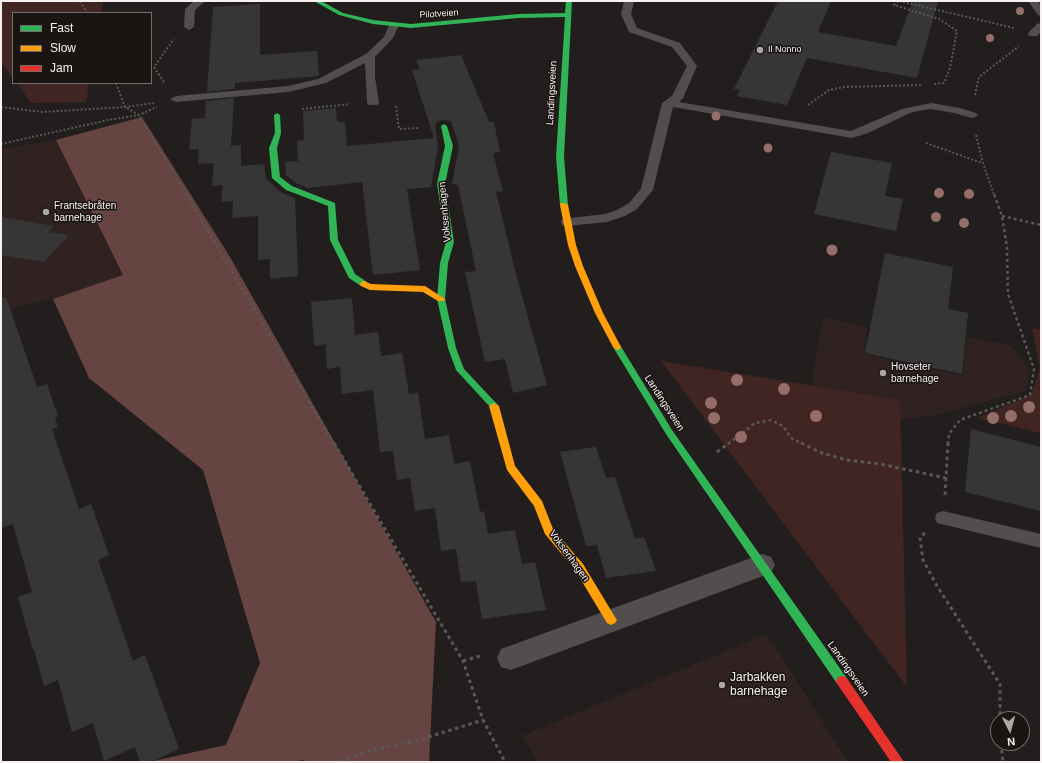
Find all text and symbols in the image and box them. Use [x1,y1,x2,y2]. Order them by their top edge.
street label: Pilotveien [419,7,459,21]
legend [12,12,152,84]
text: Fast [50,21,73,35]
text: Slow [50,41,76,55]
marker: Il Nonno [755,45,765,55]
place label: Il Nonno [768,45,802,55]
street label: Landingsveien [544,60,560,126]
text: Jam [50,61,73,75]
street label: Voksenhagen [436,181,454,243]
place label: Frantsebråten barnehage [54,200,116,224]
marker: Frantsebråten barnehage [41,207,51,217]
place label: Hovseter barnehage [891,361,939,384]
marker: Hovseter barnehage [878,368,888,378]
street label: Landingsveien [641,373,687,433]
street label: Voksenhagen [546,528,592,584]
street label: Landingsveien [825,639,871,699]
place label: Jarbakken barnehage [730,671,787,699]
marker: Jarbakken barnehage [717,680,727,690]
north arrow [990,711,1030,751]
text: N [1007,736,1016,748]

